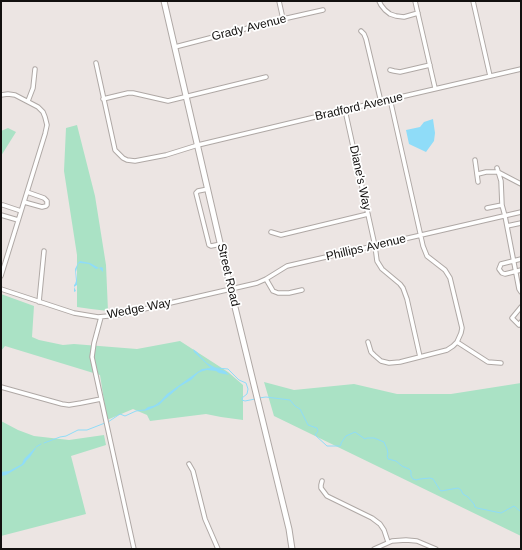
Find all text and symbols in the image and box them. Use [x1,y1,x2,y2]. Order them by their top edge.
street label: Grady Avenue [210,12,288,44]
street label: Bradford Avenue [314,90,404,124]
street label: Diane's Way [346,144,374,212]
street label: Phillips Avenue [325,232,407,264]
street label: Street Road [214,242,242,308]
street label: Wedge Way [106,296,172,322]

